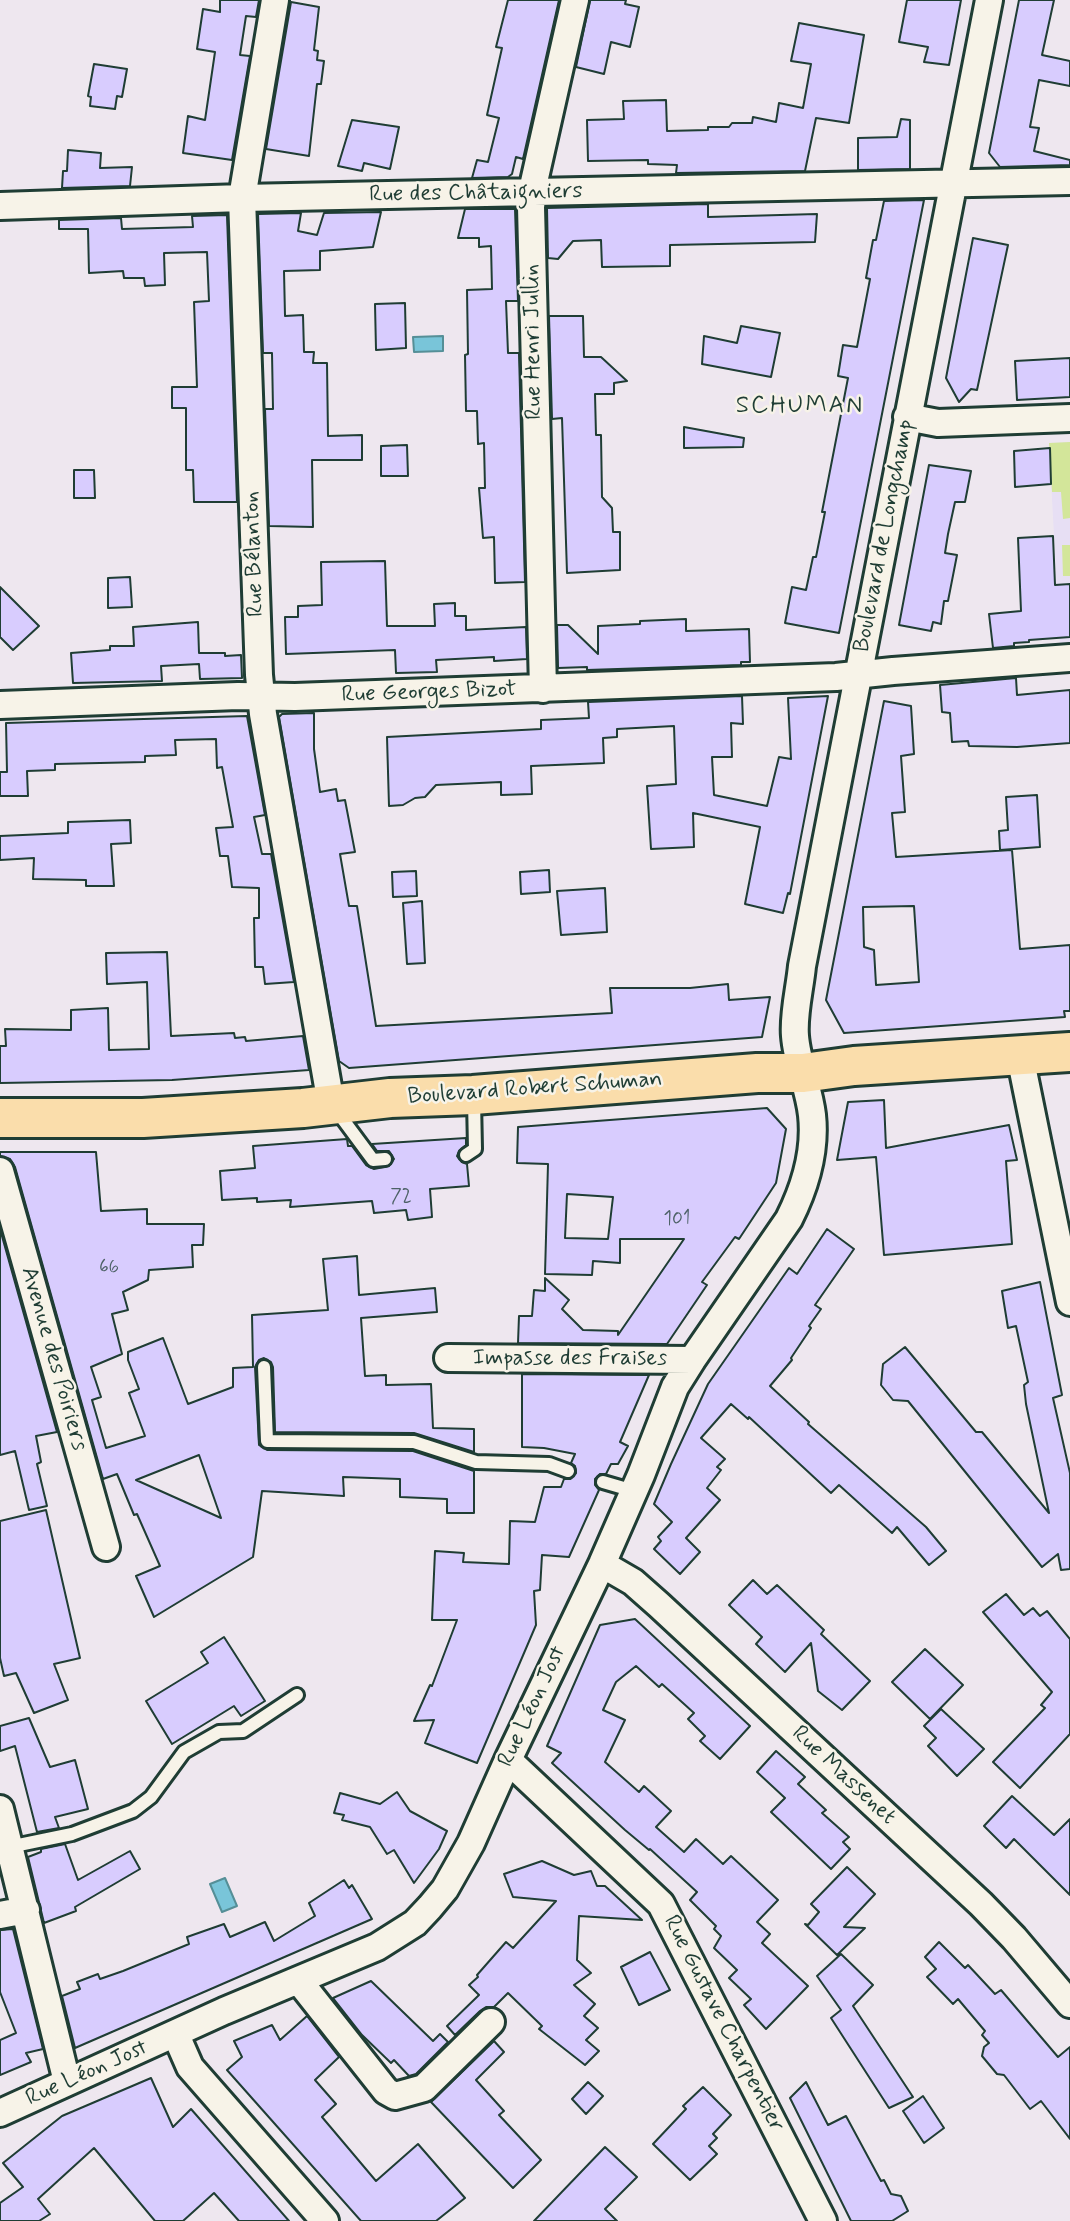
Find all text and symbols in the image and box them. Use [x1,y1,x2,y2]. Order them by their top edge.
street label: Rue des Châtaigniers [369,178,583,210]
street label: Rue Henri Jullin [519,264,549,420]
district label: SCHUMAN [738,393,862,421]
street label: Boulevard de Longchamp [849,417,921,655]
street label: Rue Bélanton [239,491,271,617]
street label: Rue Georges Bizot [341,676,517,710]
street label: Boulevard Robert Schuman [407,1066,663,1112]
house number: 72 [390,1187,412,1209]
house number: 101 [664,1209,690,1231]
house number: 66 [99,1257,119,1279]
street label: Avenue des Poiriers [14,1264,92,1454]
street label: Impasse des Fraises [473,1345,667,1373]
street label: Rue Léon Jost [493,1642,573,1772]
street label: Rue Massenet [785,1721,901,1831]
street label: Rue Gustave Charpentier [656,1911,790,2137]
street label: Rue Léon Jost [22,2035,152,2113]

